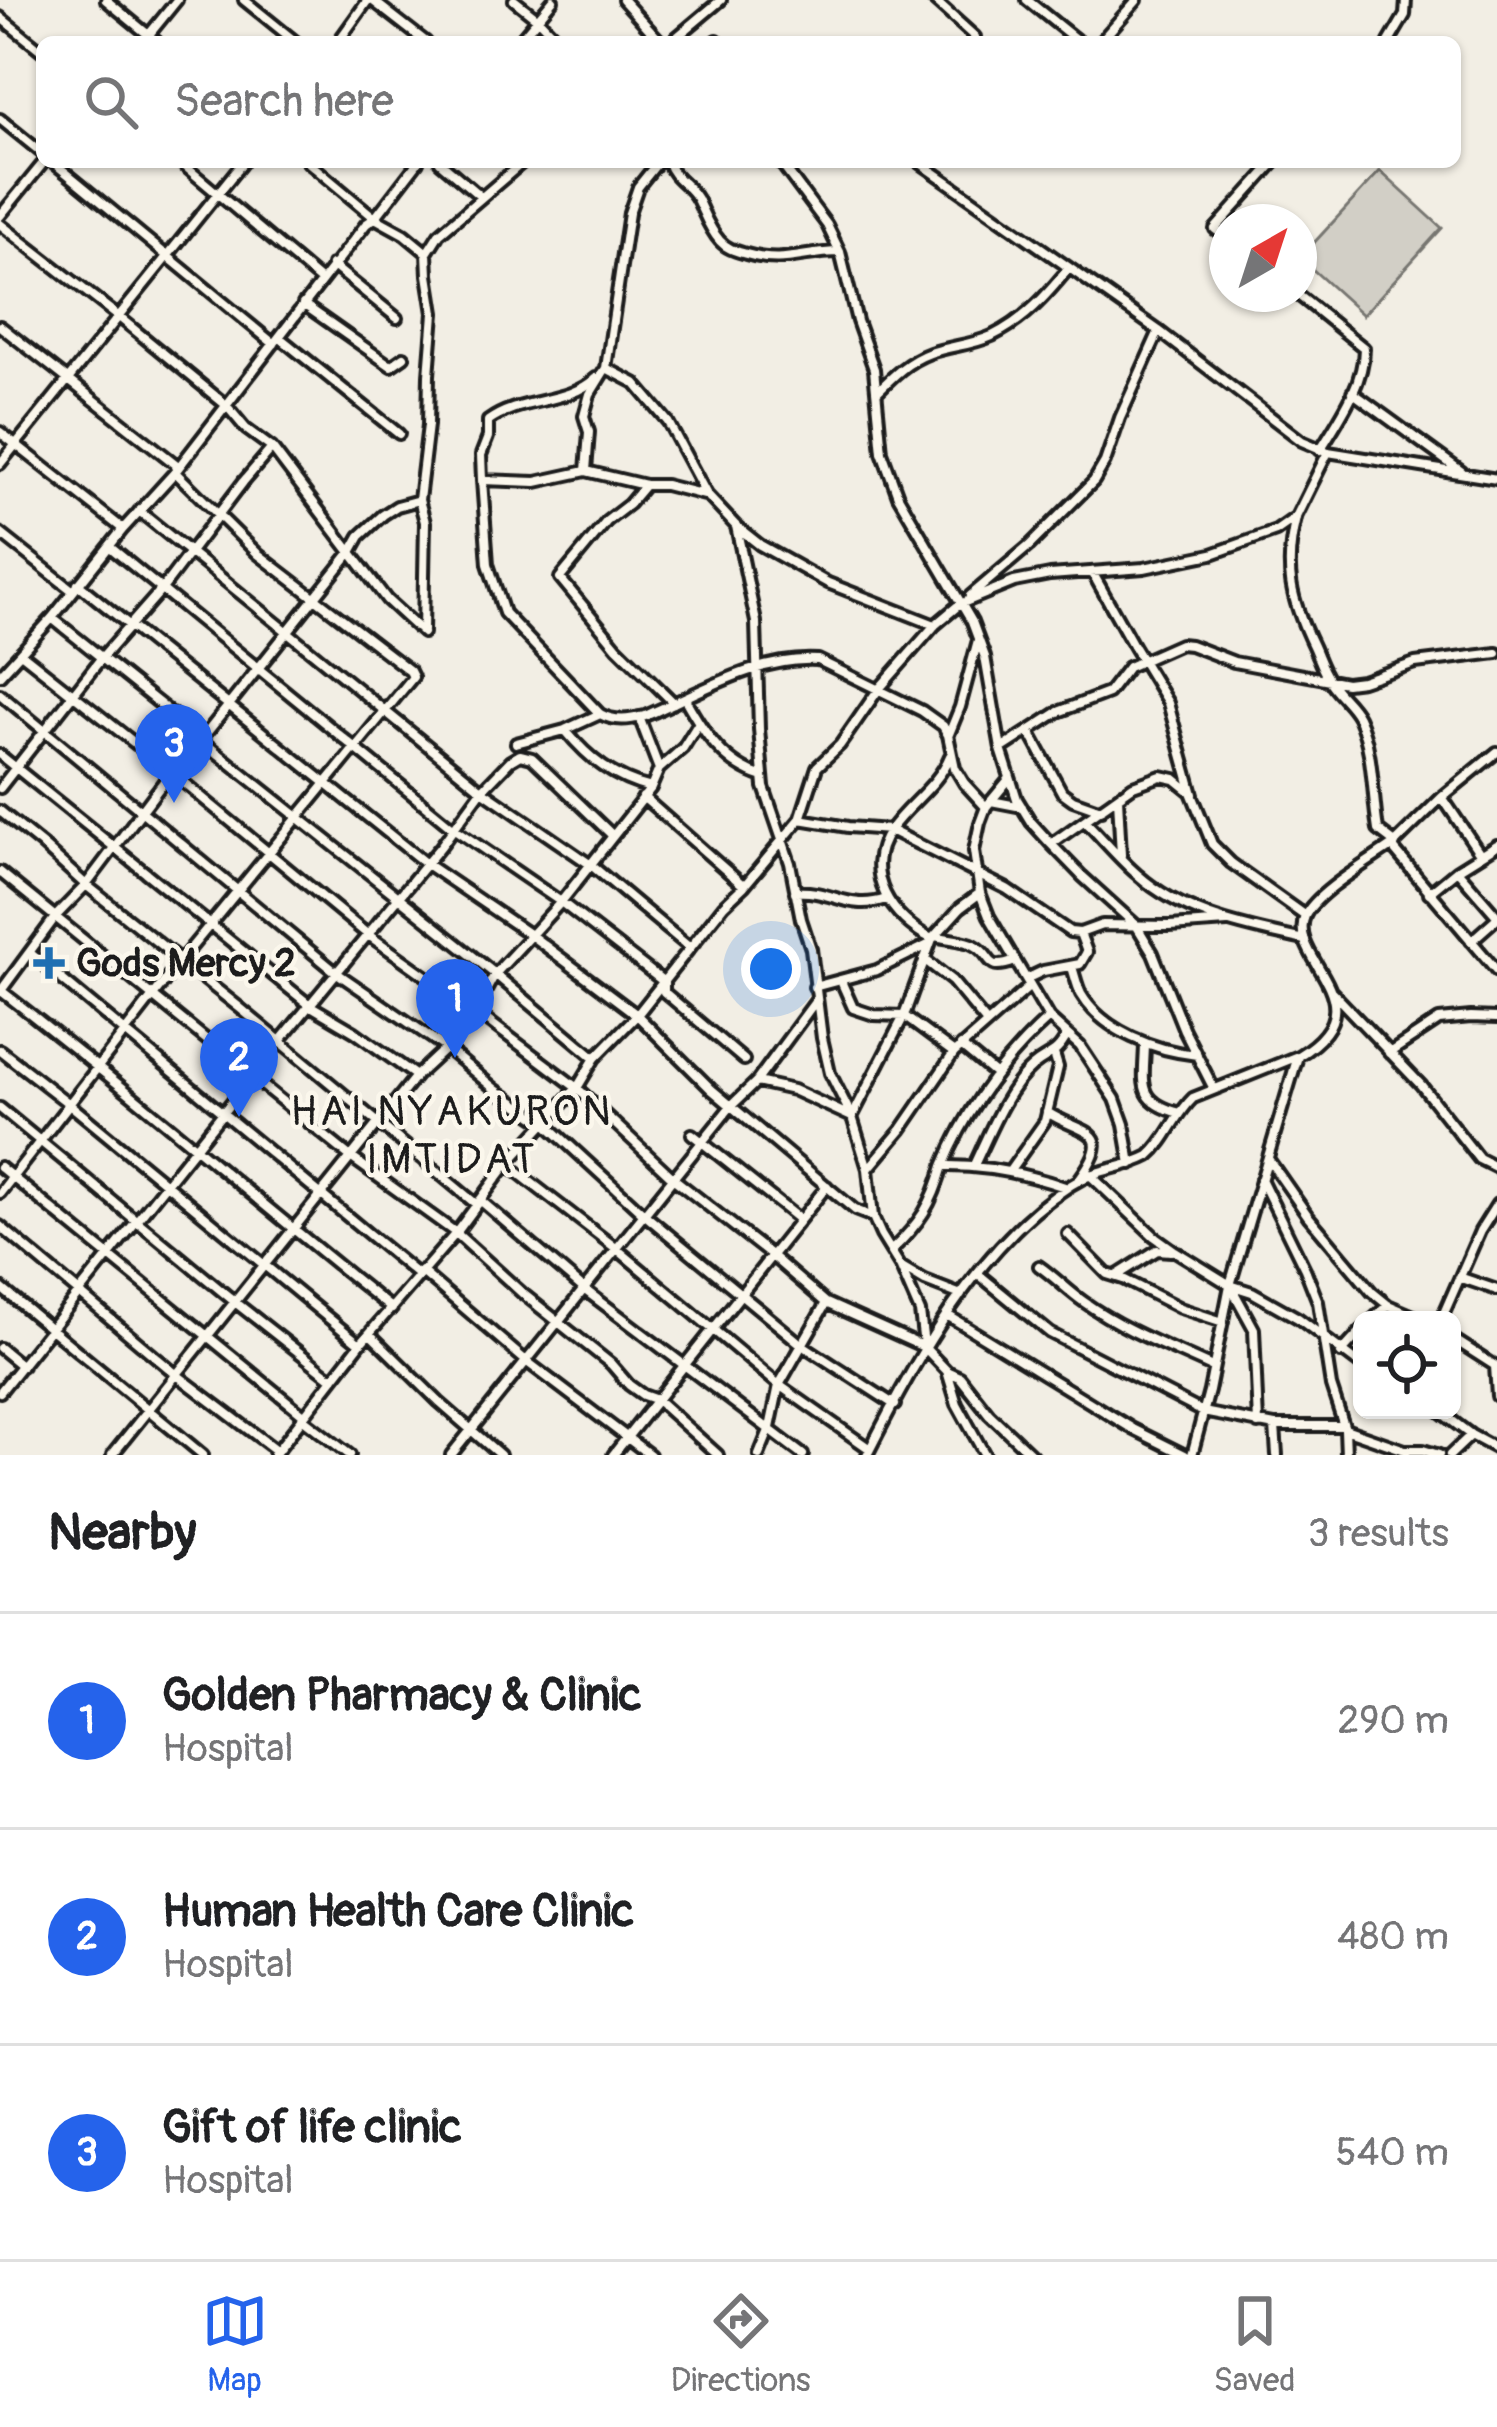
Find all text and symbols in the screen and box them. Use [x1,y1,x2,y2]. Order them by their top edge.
search box [36,36,1461,168]
icon: search [78,69,144,135]
text: Search here [174,74,394,130]
north arrow [1209,204,1317,312]
pin: 3 [135,704,213,803]
place label: Gods Mercy 2 [76,939,296,988]
your location [741,939,801,999]
marker: Gods Mercy 2 [33,947,65,979]
pin: 1 [416,959,494,1058]
pin: 2 [200,1018,278,1117]
district label: HAI NYAKURON IMTIDAT [290,1086,614,1186]
map controls [1353,1311,1461,1419]
button: locate [1353,1311,1461,1419]
text: Nearby [48,1501,196,1565]
text: 3 results [1308,1509,1449,1558]
text: Golden Pharmacy & Clinic [162,1668,642,1724]
text: 1 [79,1696,95,1745]
text: 290 m [1337,1696,1449,1745]
text: Hospital [162,1724,294,1773]
text: Human Health Care Clinic [162,1884,634,1940]
text: 2 [76,1912,98,1961]
text: 480 m [1337,1912,1449,1961]
text: Hospital [162,1940,294,1989]
text: Gift of life clinic [162,2100,462,2156]
text: 3 [76,2128,98,2177]
text: 540 m [1336,2128,1449,2177]
text: Hospital [162,2156,294,2205]
tab: Map [202,2288,268,2401]
tab: Directions [671,2288,811,2401]
tab: Saved [1214,2288,1295,2401]

